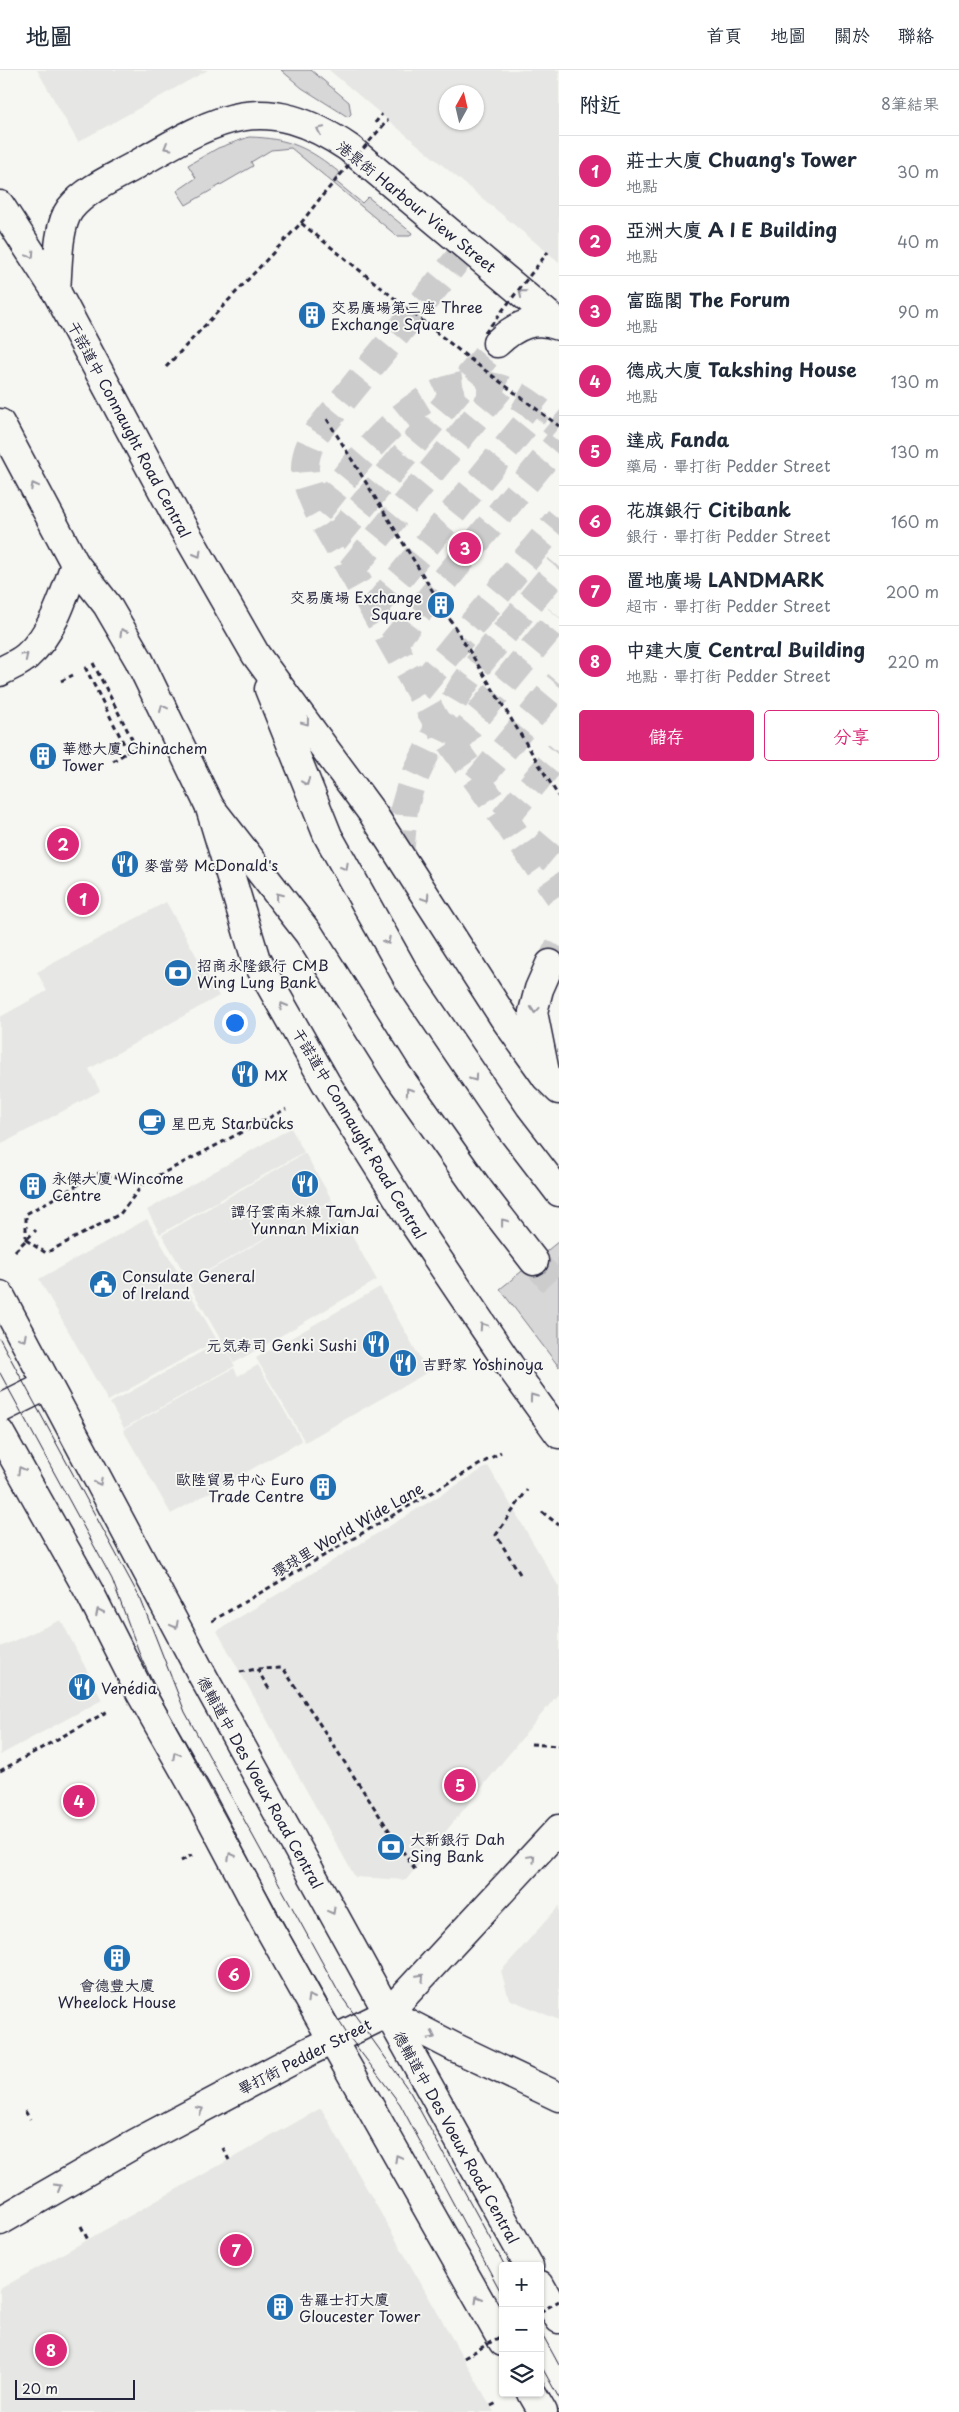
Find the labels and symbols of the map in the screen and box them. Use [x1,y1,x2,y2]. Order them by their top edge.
north arrow [439,85,484,130]
one-way arrow [316,126,325,136]
street label: 港景街 Harbour View Street [332,134,502,278]
one-way arrow [163,141,172,151]
one-way arrow [25,249,35,258]
one-way arrow [518,289,527,298]
place label: 交易廣場第三座 Three Exchange Square [331,295,483,335]
building icon: 交易廣場第三座 Three Exchange Square [297,300,327,330]
street label: 干諾道中 Connaught Road Central [63,316,197,542]
one-way arrow [30,483,40,492]
pin: 3 [449,529,481,567]
one-way arrow [191,549,201,558]
place label: 交易廣場 Exchange Square [290,585,422,625]
building icon: 交易廣場 Exchange Square [426,590,456,620]
one-way arrow [120,629,130,638]
one-way arrow [19,653,28,662]
one-way arrow [159,704,170,713]
one-way arrow [300,716,309,726]
place label: 華懋大廈 Chinachem Tower [62,736,207,776]
building icon: 華懋大廈 Chinachem Tower [28,741,58,771]
one-way arrow [300,777,310,786]
pin: 2 [47,825,79,863]
restaurant icon: 麥當勞 McDonald's [110,849,140,879]
place label: 麥當勞 McDonald's [144,853,278,876]
one-way arrow [339,862,349,871]
pin: 1 [67,880,99,918]
one-way arrow [276,892,285,902]
one-way arrow [420,893,430,902]
one-way arrow [380,935,390,944]
place label: 招商永隆銀行 CMB Wing Lung Bank [197,953,328,993]
bank icon: 招商永隆銀行 CMB Wing Lung Bank [163,958,193,988]
one-way arrow [279,1002,289,1011]
one-way arrow [529,1006,540,1014]
your location [222,1010,248,1036]
street label: 干諾道中 Connaught Road Central [288,1023,432,1243]
restaurant icon: MX [230,1059,260,1089]
place label: MX [264,1063,288,1086]
one-way arrow [468,1072,477,1082]
one-way arrow [406,1087,415,1097]
cafe icon: 星巴克 Starbucks [137,1107,167,1137]
place label: 星巴克 Starbucks [171,1111,294,1134]
place label: 永傑大廈 Wincome Centre [52,1166,184,1206]
restaurant icon: 譚仔雲南米線 TamJai Yunnan Mixian [290,1169,320,1199]
building icon: 永傑大廈 Wincome Centre [18,1171,48,1201]
place label: 譚仔雲南米線 TamJai Yunnan Mixian [231,1199,379,1239]
one-way arrow [501,1219,510,1228]
place label: Consulate General of Ireland [122,1264,255,1304]
public building icon: Consulate General of Ireland [88,1269,118,1299]
one-way arrow [480,1322,489,1332]
restaurant icon: 元気寿司 Genki Sushi [361,1329,391,1359]
one-way arrow [17,1333,27,1342]
place label: 元気寿司 Genki Sushi [207,1333,357,1356]
restaurant icon: 吉野家 Yoshinoya [388,1348,418,1378]
place label: 吉野家 Yoshinoya [422,1352,544,1375]
one-way arrow [530,1394,538,1403]
one-way arrow [17,1466,27,1475]
place label: 歐陸貿易中心 Euro Trade Centre [176,1467,304,1507]
building icon: 歐陸貿易中心 Euro Trade Centre [308,1472,338,1502]
one-way arrow [93,1476,103,1485]
street label: 環球里 World Wide Lane [267,1476,427,1582]
one-way arrow [95,1608,105,1617]
one-way arrow [169,1620,179,1629]
street label: 德輔道中 Des Voeux Road Central [193,1671,329,1893]
restaurant icon: Venédia [67,1672,97,1702]
place label: Venédia [101,1676,158,1699]
one-way arrow [172,1752,182,1761]
pin: 5 [444,1766,476,1804]
pin: 4 [63,1782,95,1820]
place label: 大新銀行 Dah Sing Bank [410,1827,505,1867]
bank icon: 大新銀行 Dah Sing Bank [376,1832,406,1862]
one-way arrow [227,1852,237,1861]
one-way arrow [526,1855,535,1864]
one-way arrow [326,1905,336,1914]
building icon: 會德豐大廈 Wheelock House [102,1943,132,1973]
pin: 6 [218,1955,250,1993]
place label: 會德豐大廈 Wheelock House [58,1973,176,2013]
one-way arrow [415,1974,424,1983]
one-way arrow [306,1994,316,2003]
street label: 畢打街 Pedder Street [233,2012,375,2100]
street label: 德輔道中 Des Voeux Road Central [389,2026,525,2248]
one-way arrow [426,2030,435,2040]
one-way arrow [195,2106,204,2116]
one-way arrow [394,2155,404,2164]
one-way arrow [52,2184,61,2194]
pin: 7 [220,2231,252,2269]
place label: 告羅士打大廈 Gloucester Tower [299,2287,421,2327]
building icon: 告羅士打大廈 Gloucester Tower [265,2292,295,2322]
one-way arrow [475,2296,485,2305]
pin: 8 [35,2331,67,2369]
scale bar [15,2377,135,2400]

